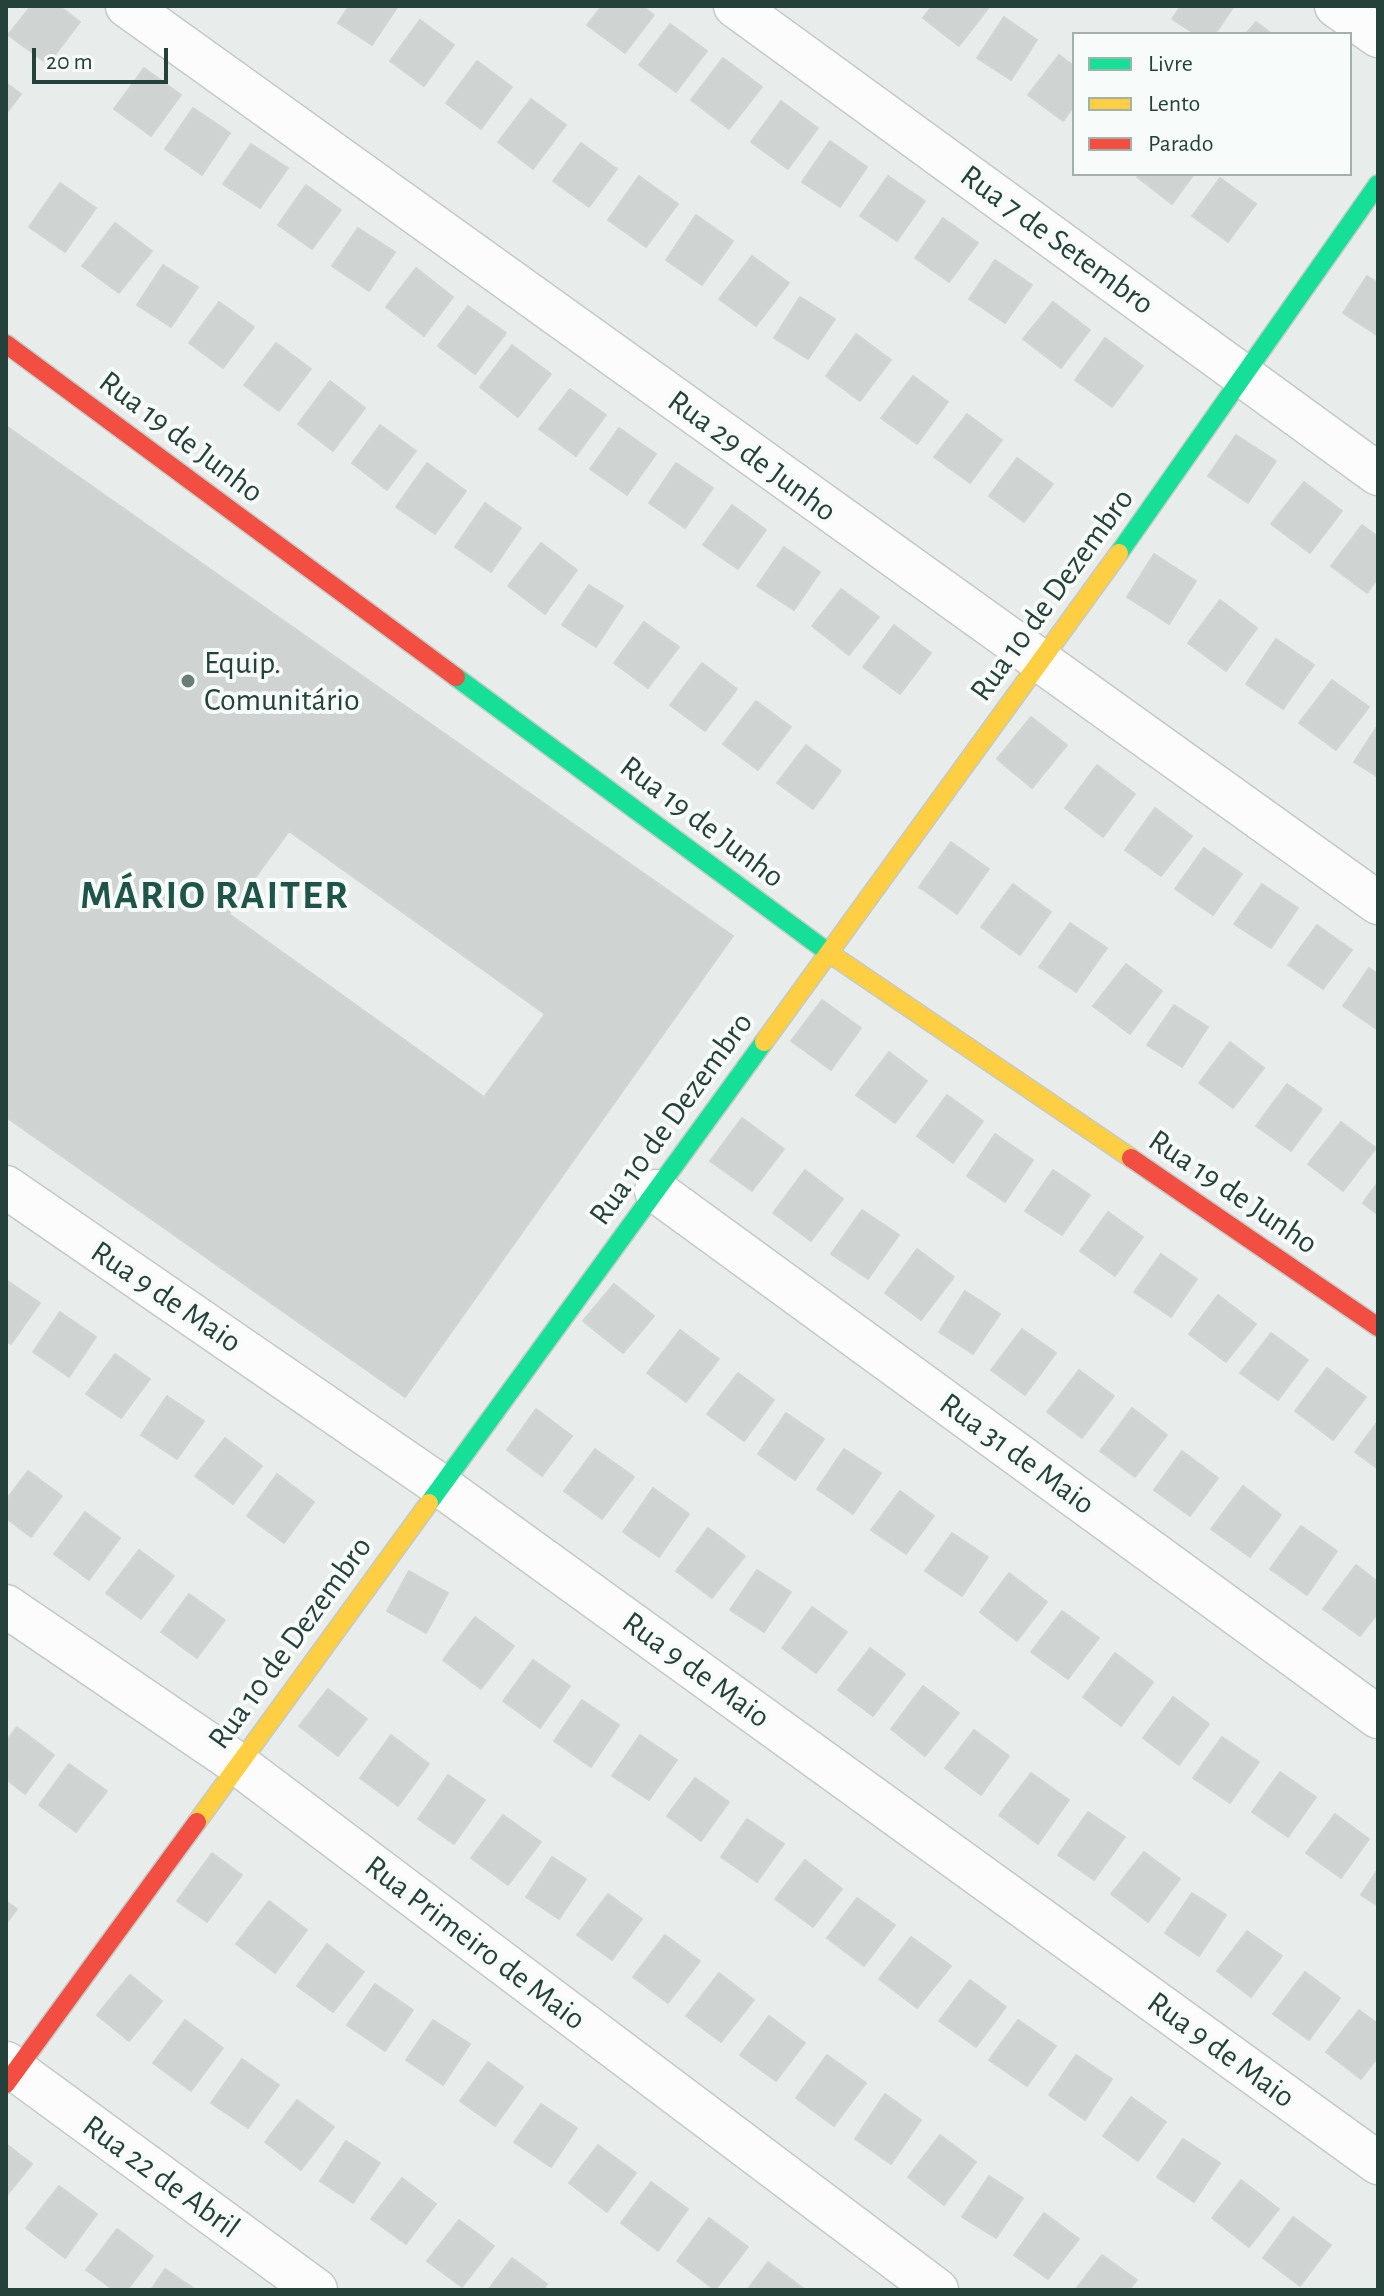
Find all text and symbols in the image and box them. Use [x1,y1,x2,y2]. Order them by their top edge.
scale bar [36,32,172,82]
legend [1072,32,1352,176]
text: 20 m [46,50,93,74]
text: Livre [1148,52,1193,76]
text: Lento [1148,92,1200,116]
text: Parado [1148,132,1214,156]
street label: Rua 7 de Setembro [953,157,1161,323]
street label: Rua 19 de Junho [91,363,271,511]
street label: Rua 29 de Junho [660,382,844,530]
street label: Rua 10 de Dezembro [962,481,1142,709]
place label: Equip. Comunitário [204,644,360,719]
marker: Equip. Comunitário [179,672,197,690]
street label: Rua 19 de Junho [612,748,792,896]
district label: MÁRIO RAITER [80,872,350,920]
street label: Rua 10 de Dezembro [581,1005,761,1233]
street label: Rua 19 de Junho [1141,1121,1325,1263]
street label: Rua 9 de Maio [83,1233,249,1361]
street label: Rua 31 de Maio [932,1385,1102,1523]
street label: Rua 10 de Dezembro [200,1529,380,1757]
street label: Rua 9 de Maio [614,1603,778,1737]
street label: Rua Primeiro de Maio [357,1847,593,2039]
street label: Rua 9 de Maio [1139,1983,1303,2117]
street label: Rua 22 de Abril [75,2107,247,2247]

